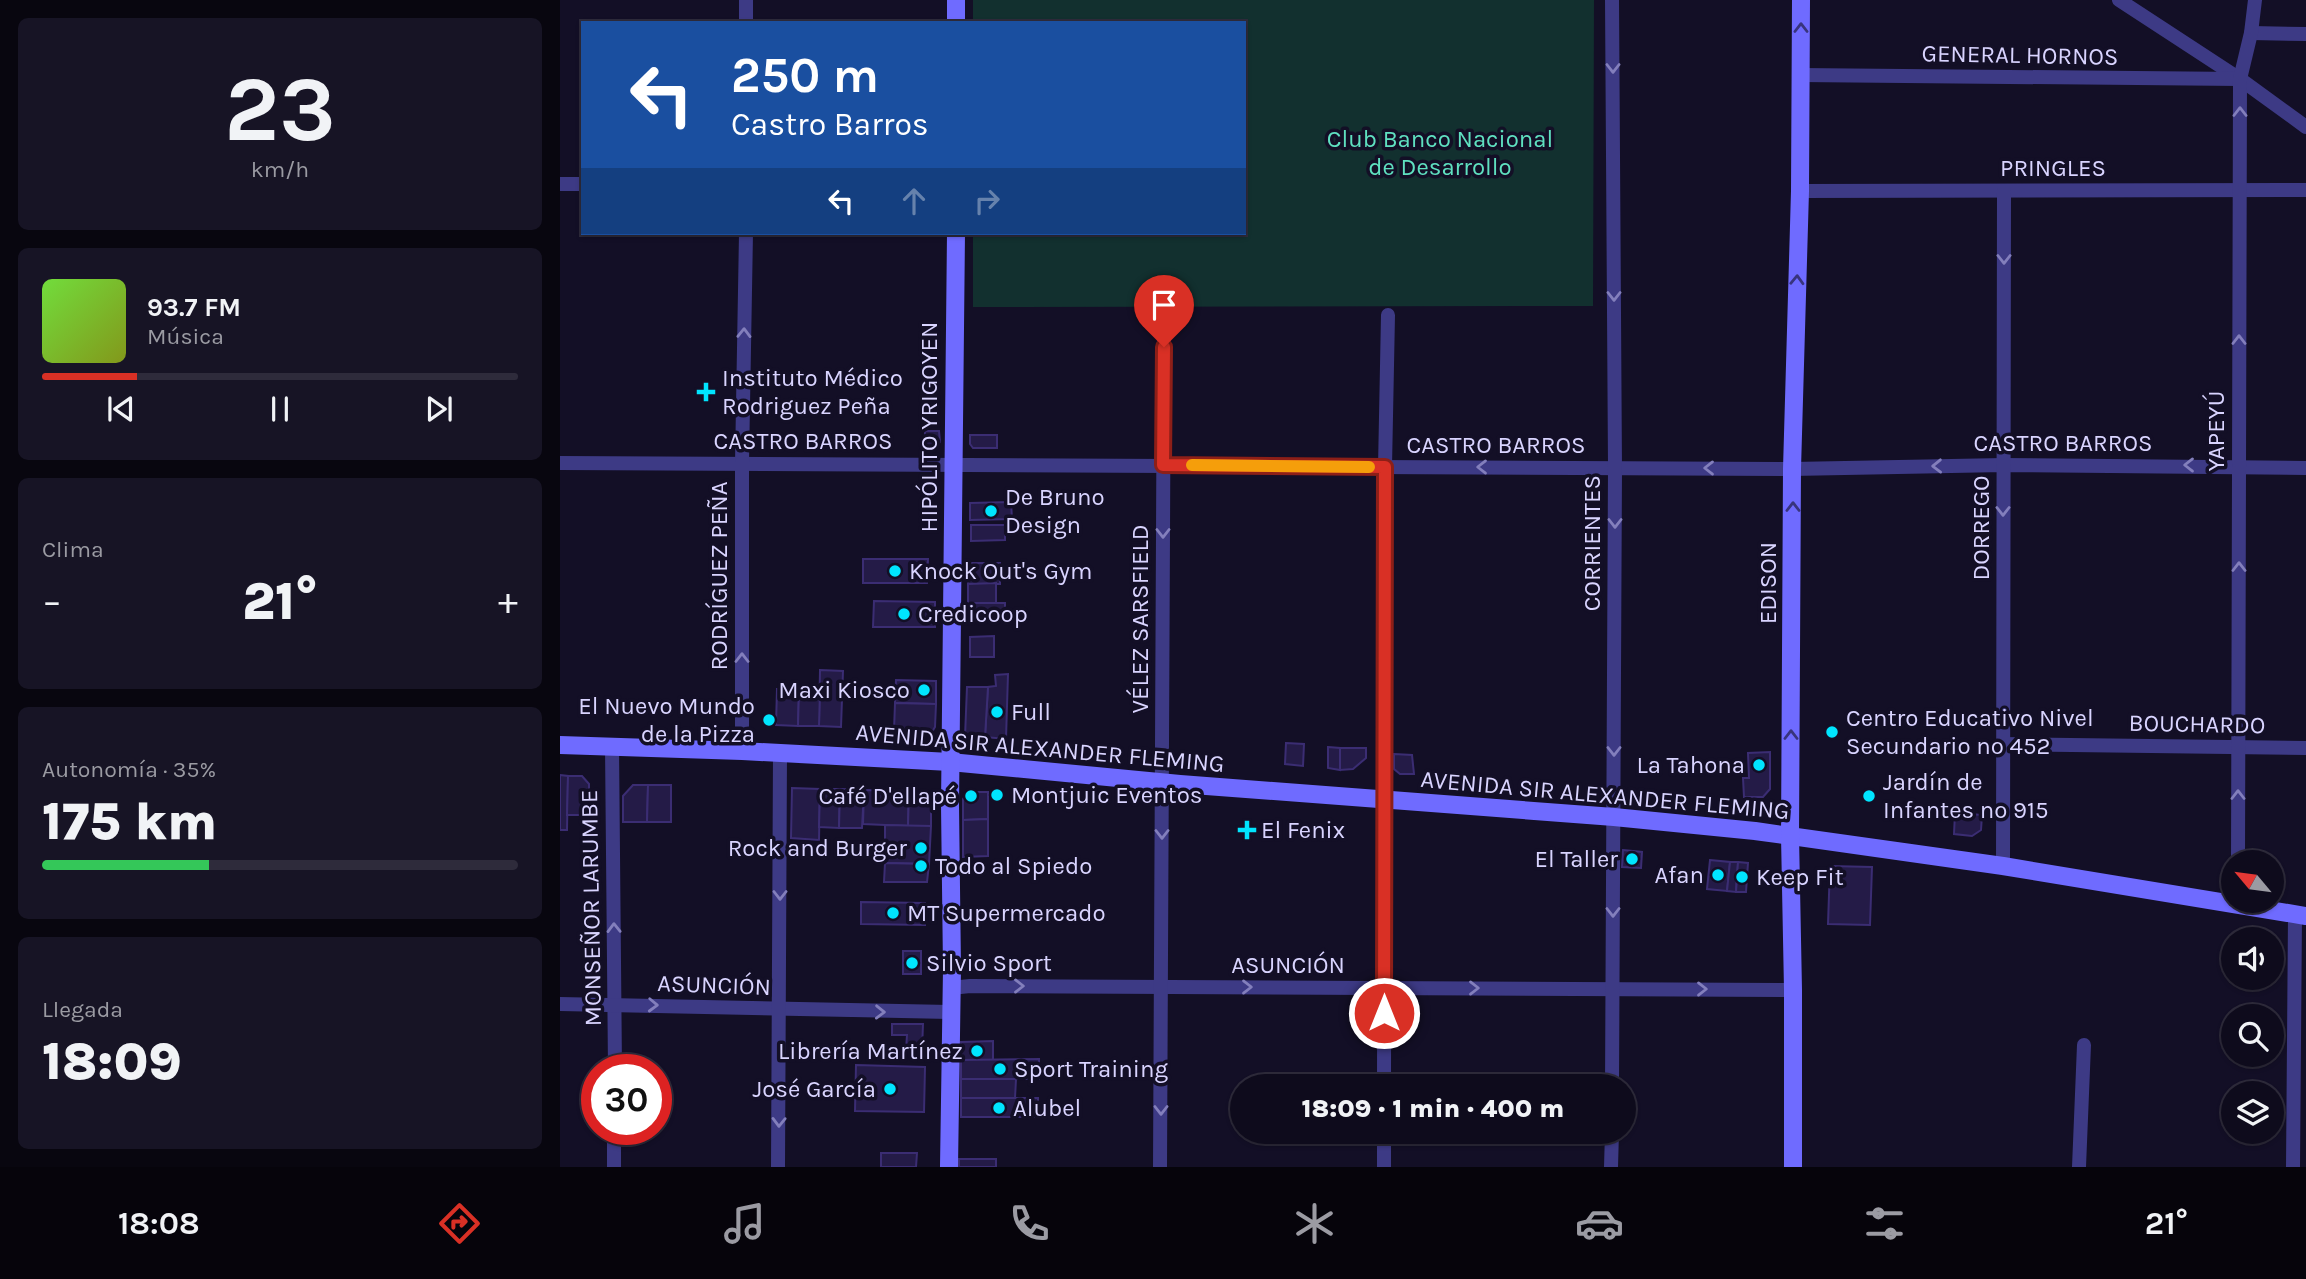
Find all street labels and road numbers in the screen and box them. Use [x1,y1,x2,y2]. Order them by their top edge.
street label: GENERAL HORNOS [1921,39,2119,71]
street label: PRINGLES [2000,154,2106,182]
street label: HIPÓLITO YRIGOYEN [915,322,943,532]
street label: YAPEYÚ [2201,391,2230,471]
street label: CASTRO BARROS [713,427,893,455]
street label: CASTRO BARROS [1973,429,2153,457]
street label: CASTRO BARROS [1406,431,1586,459]
street label: CORRIENTES [1578,475,1606,611]
street label: DORREGO [1967,475,1995,581]
street label: RODRÍGUEZ PEÑA [704,481,733,670]
street label: VÉLEZ SARSFIELD [1125,525,1154,713]
street label: EDISON [1754,542,1782,624]
street label: BOUCHARDO [2128,709,2266,739]
street label: AVENIDA SIR ALEXANDER FLEMING [854,718,1226,778]
street label: AVENIDA SIR ALEXANDER FLEMING [1419,765,1791,825]
street label: MONSEÑOR LARUMBE [575,789,607,1027]
street label: ASUNCIÓN [1231,951,1345,979]
street label: ASUNCIÓN [657,969,771,1001]

